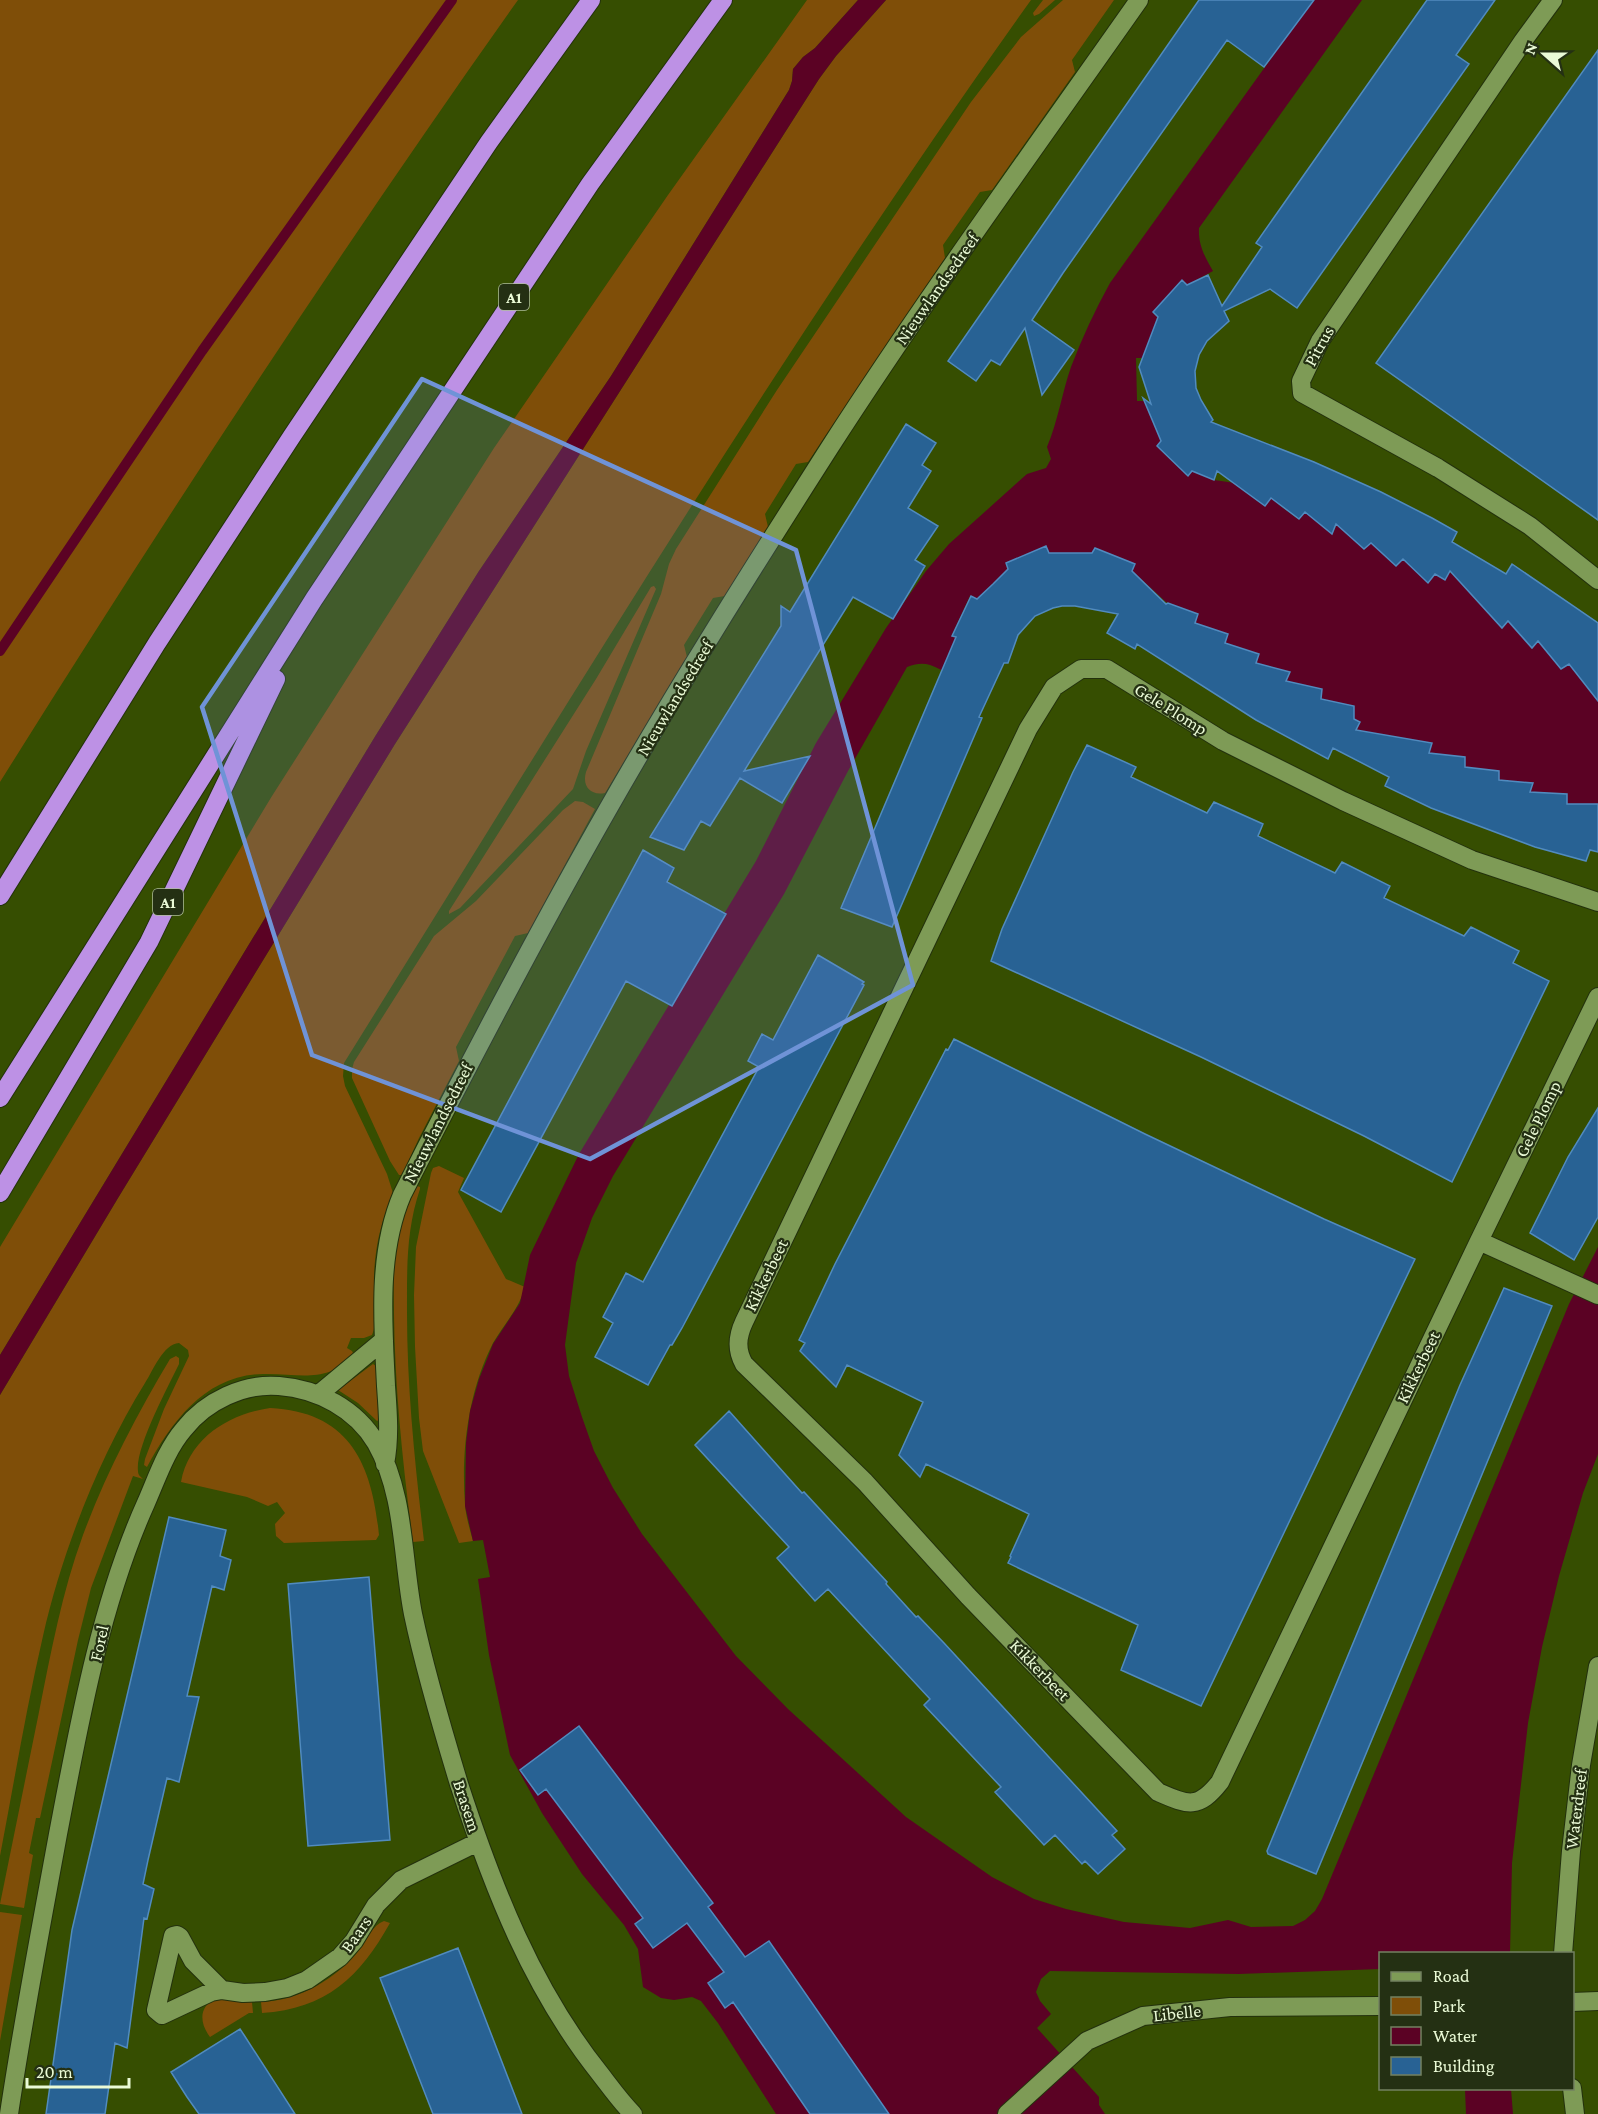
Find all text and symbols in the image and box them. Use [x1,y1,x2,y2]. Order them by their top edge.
north arrow [1514,24,1574,84]
text: N [1521,41,1540,57]
street label: Nieuwlandsedreef [891,228,984,348]
road number: A1 [499,284,529,310]
street label: Pitrus [1300,322,1338,370]
street label: Nieuwlandsedreef [633,635,718,759]
street label: Gele Plomp [1131,679,1211,739]
road number: A1 [153,889,183,915]
street label: Nieuwlandsedreef [399,1059,477,1186]
street label: Gele Plomp [1511,1078,1565,1160]
street label: Kikkerbeet [740,1235,792,1314]
street label: Kikkerbeet [1392,1327,1444,1406]
street label: Forel [85,1623,113,1663]
street label: Kikkerbeet [1006,1635,1075,1706]
street label: Waterdreef [1561,1766,1591,1850]
street label: Brasem [449,1777,485,1835]
street label: Baars [336,1912,376,1956]
legend [1379,1952,1574,2090]
text: Road [1433,1966,1470,1986]
text: Park [1433,1996,1465,2016]
street label: Libelle [1152,2001,1202,2025]
text: Water [1433,2026,1478,2046]
scale bar [27,2051,129,2089]
text: Building [1433,2056,1495,2076]
text: 20 m [36,2062,73,2082]

